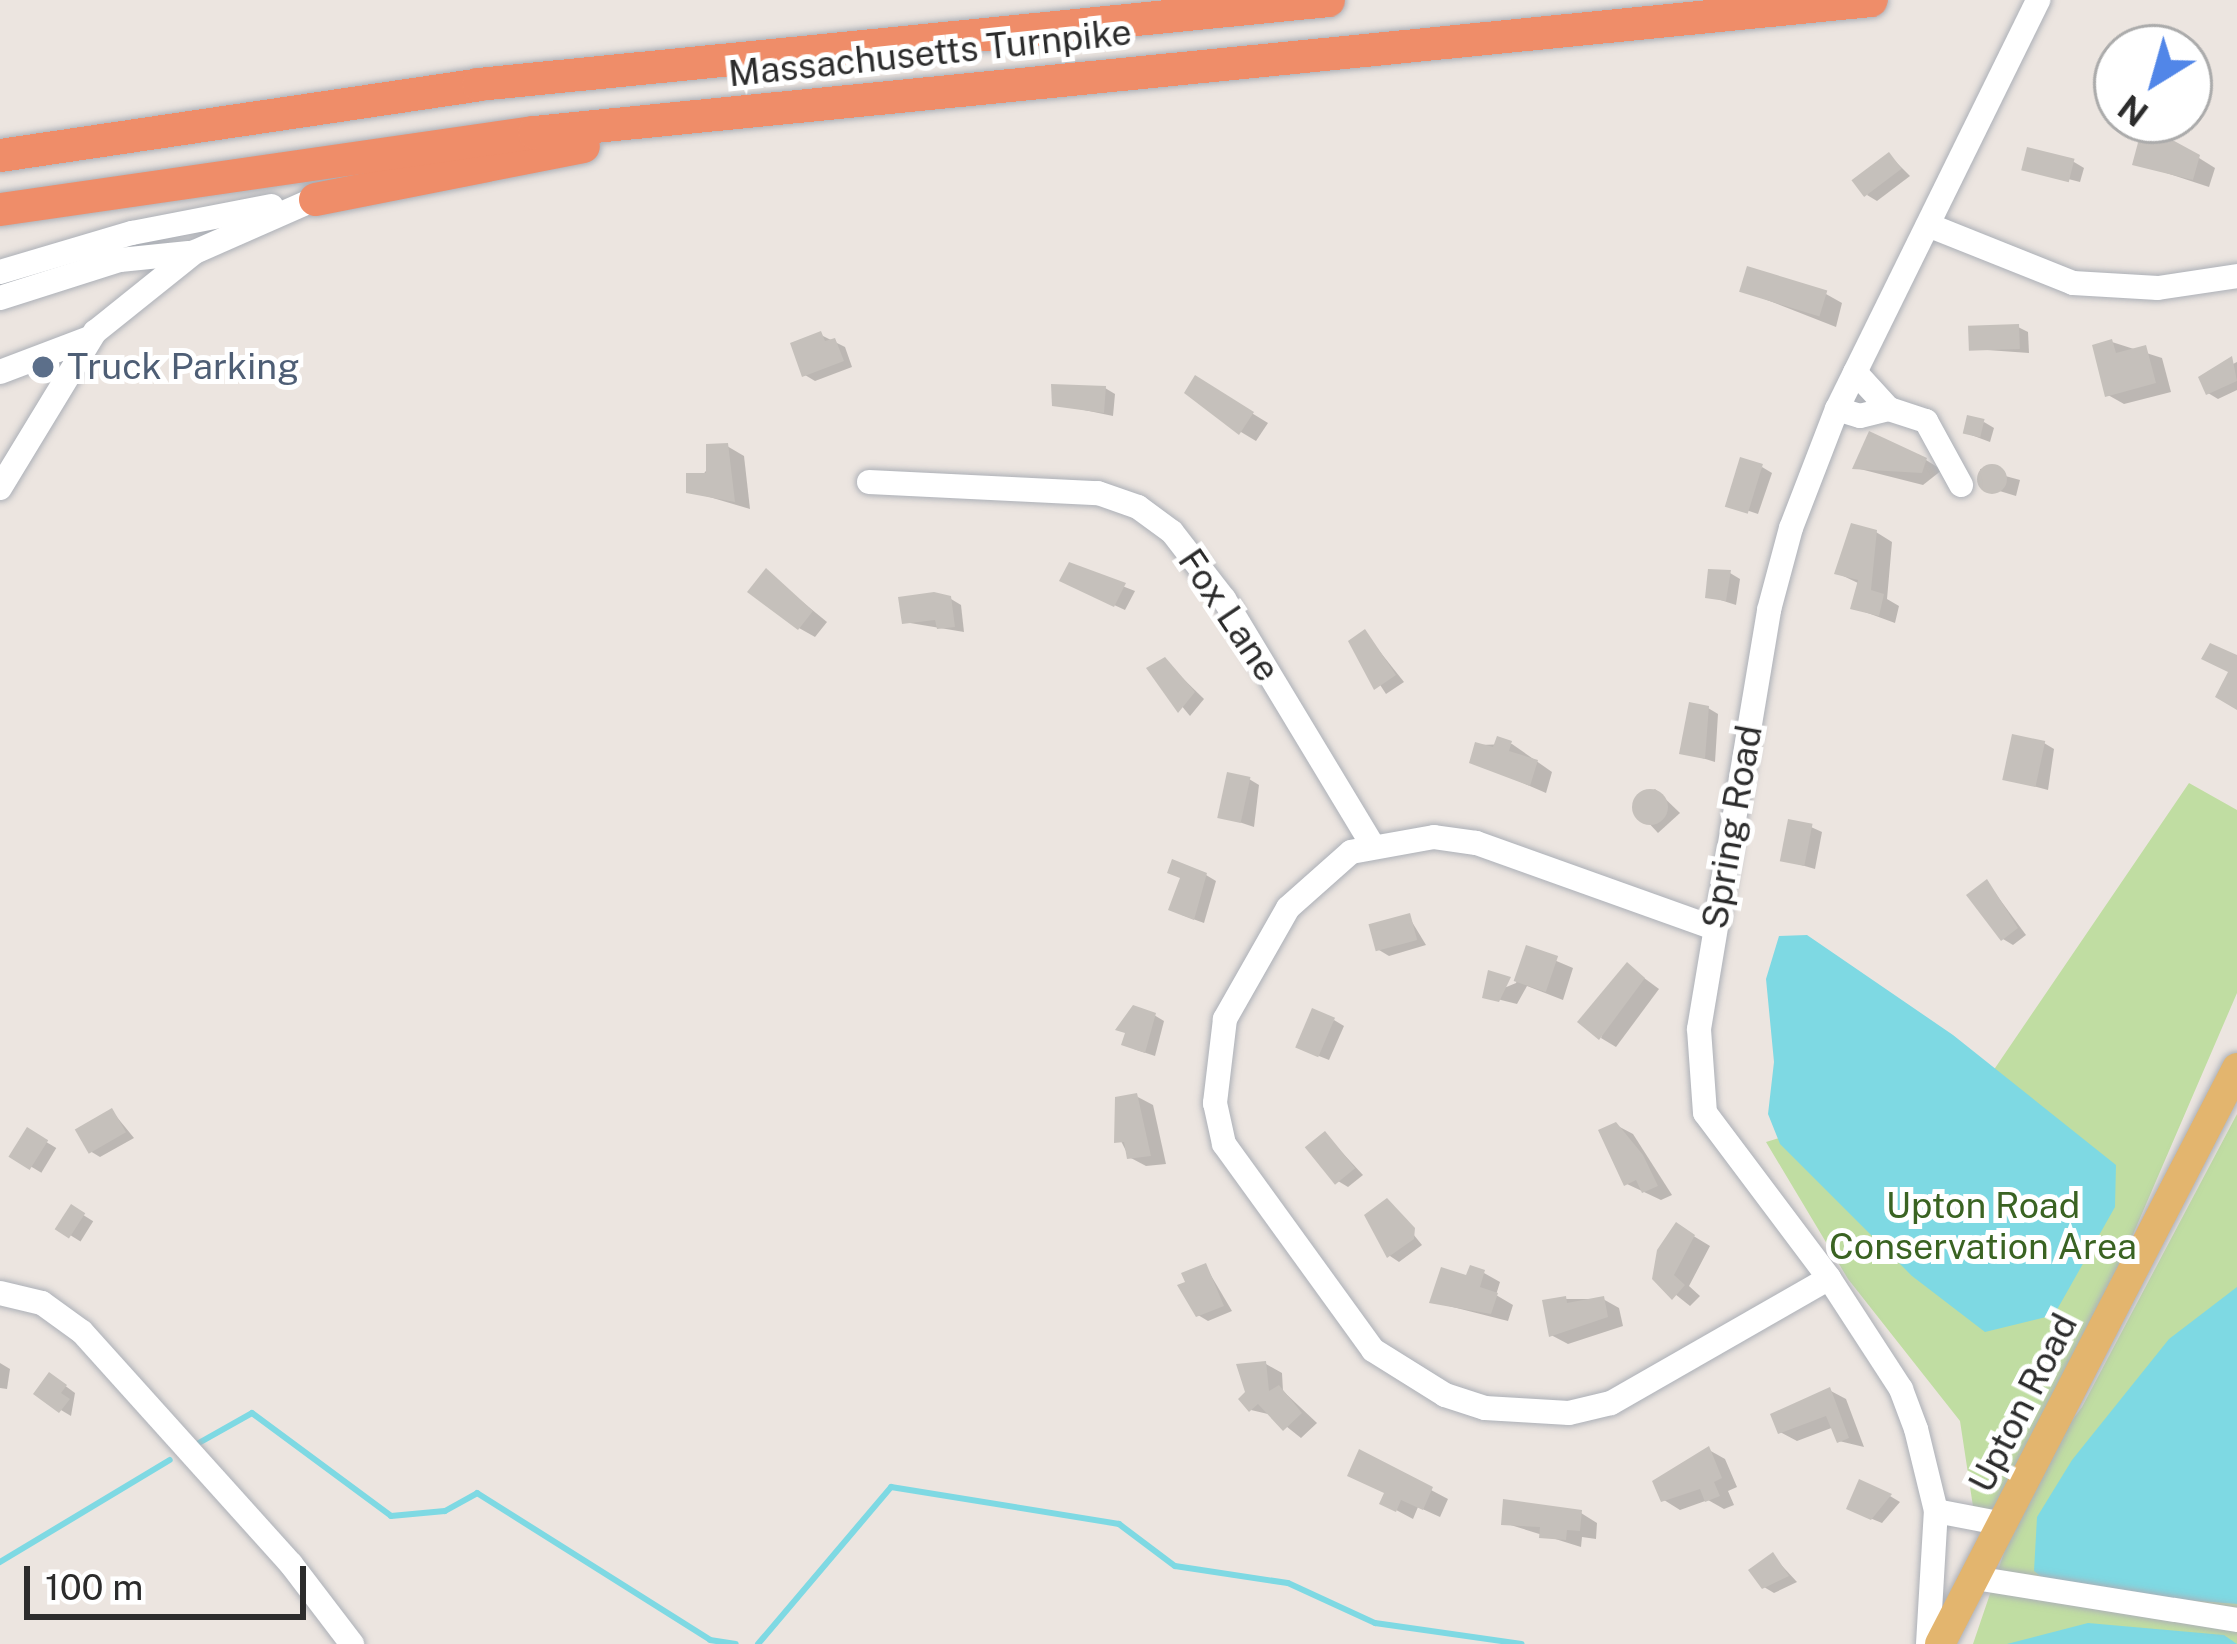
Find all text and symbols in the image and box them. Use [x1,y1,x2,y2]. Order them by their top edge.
street label: Massachusetts Turnpike [726,10,1134,96]
north arrow [2093,24,2213,144]
text: N [2111,87,2155,133]
place label: Truck Parking [67,345,300,389]
marker: Truck Parking [30,354,56,380]
street label: Fox Lane [1169,541,1289,689]
street label: Spring Road [1693,722,1771,932]
park label: Upton Road Conservation Area [1829,1183,2137,1268]
street label: Upton Road [1960,1307,2086,1499]
scale bar [30,1542,312,1616]
text: 100 m [45,1566,143,1608]

